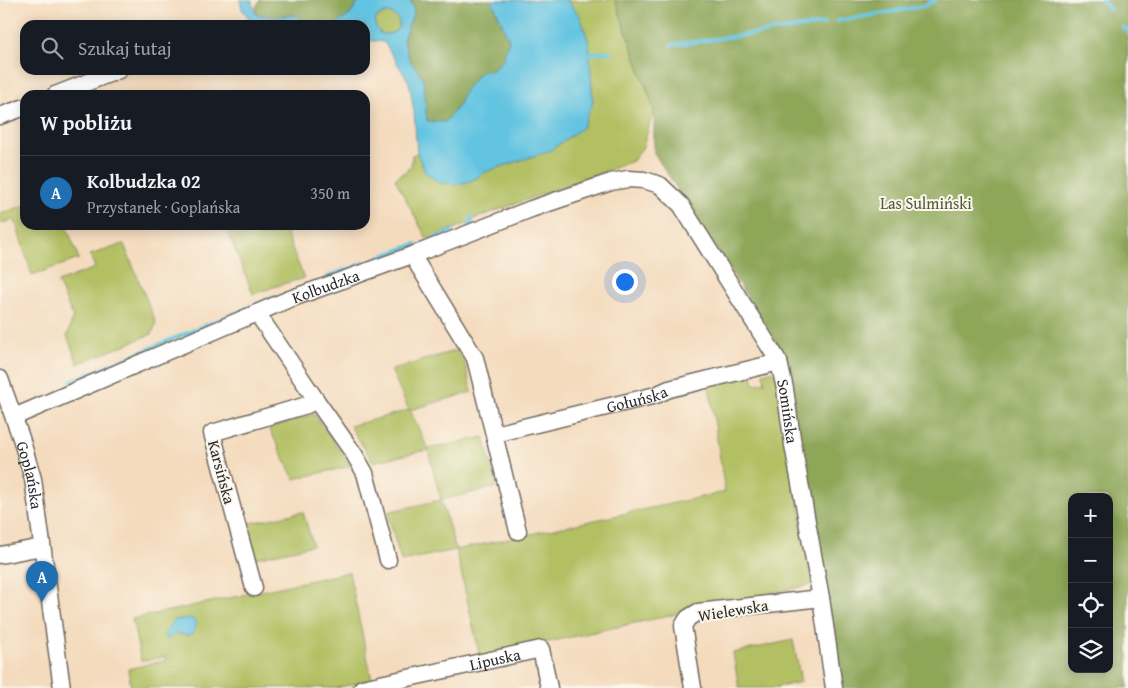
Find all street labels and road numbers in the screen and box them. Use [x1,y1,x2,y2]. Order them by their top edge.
street label: Kolbudzka [288,263,363,309]
street label: Somińska [771,377,805,445]
street label: Gołuńska [604,379,672,419]
street label: Karsińska [202,437,242,507]
street label: Goplańska [11,438,49,511]
street label: Wielewska [696,593,770,627]
street label: Lipuska [467,642,523,676]

